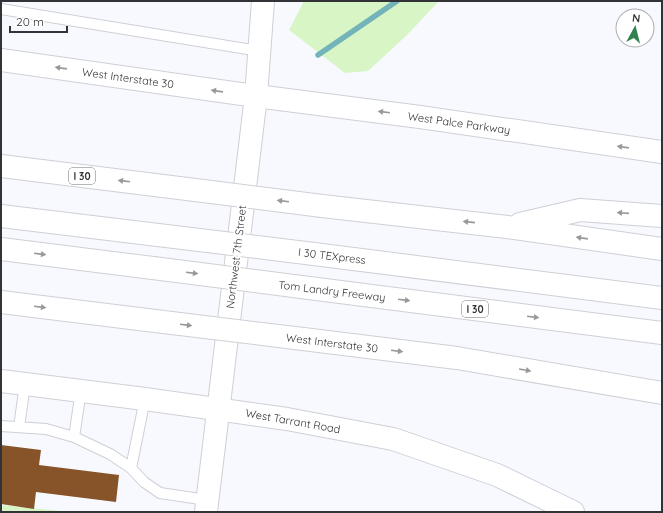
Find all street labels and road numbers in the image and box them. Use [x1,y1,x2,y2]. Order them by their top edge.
street label: West Interstate 30 [81,65,175,91]
street label: West Palce Parkway [407,109,511,137]
road number: I 30 [69,168,95,184]
street label: Northwest 7th Street [223,204,249,309]
street label: I 30 TEXpress [297,245,367,267]
street label: Tom Landry Freeway [278,277,386,305]
road number: I 30 [462,301,488,317]
street label: West Interstate 30 [285,330,379,356]
street label: West Tarrant Road [244,406,342,436]

